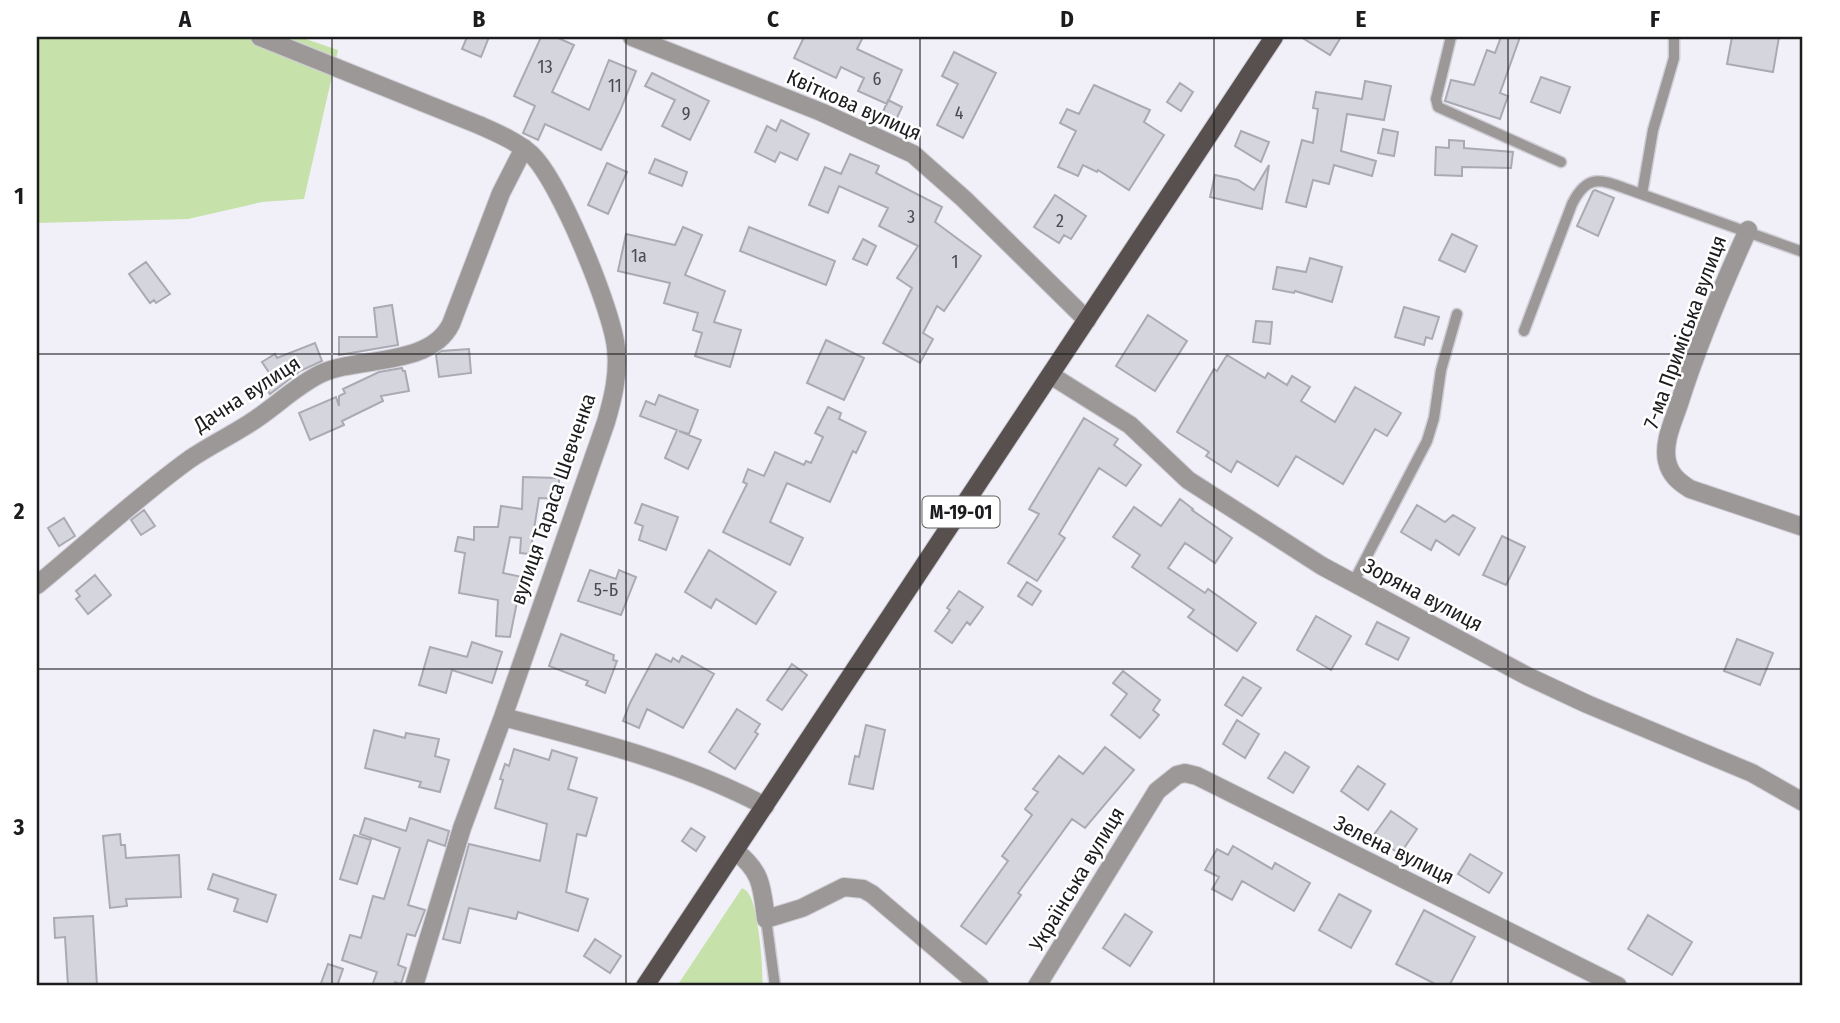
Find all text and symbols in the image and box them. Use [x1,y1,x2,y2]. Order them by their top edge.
text: A [178,5,192,33]
text: B [473,5,486,33]
text: C [767,5,779,33]
text: D [1060,5,1074,33]
text: E [1356,5,1367,33]
text: F [1650,5,1660,33]
house number: 13 [537,56,553,78]
street label: Квіткова вулиця [783,64,925,146]
house number: 6 [873,68,882,90]
house number: 11 [608,75,622,97]
house number: 4 [955,102,964,124]
house number: 9 [682,103,690,125]
text: 1 [14,182,24,210]
house number: 3 [907,206,915,228]
house number: 2 [1056,210,1064,232]
street label: 7-ма Приміська вулиця [1638,232,1732,432]
house number: 1а [631,245,647,267]
house number: 1 [951,251,959,273]
street label: Дачна вулиця [188,350,305,439]
street label: вулиця Тараса Шевченка [505,390,601,608]
road number: М-19-01 [922,496,1000,527]
text: 2 [13,497,25,525]
street label: Зоряна вулиця [1359,553,1487,637]
house number: 5-Б [594,579,618,601]
street label: Українська вулиця [1023,802,1130,957]
street label: Зелена вулиця [1330,810,1458,890]
text: 3 [13,813,25,841]

